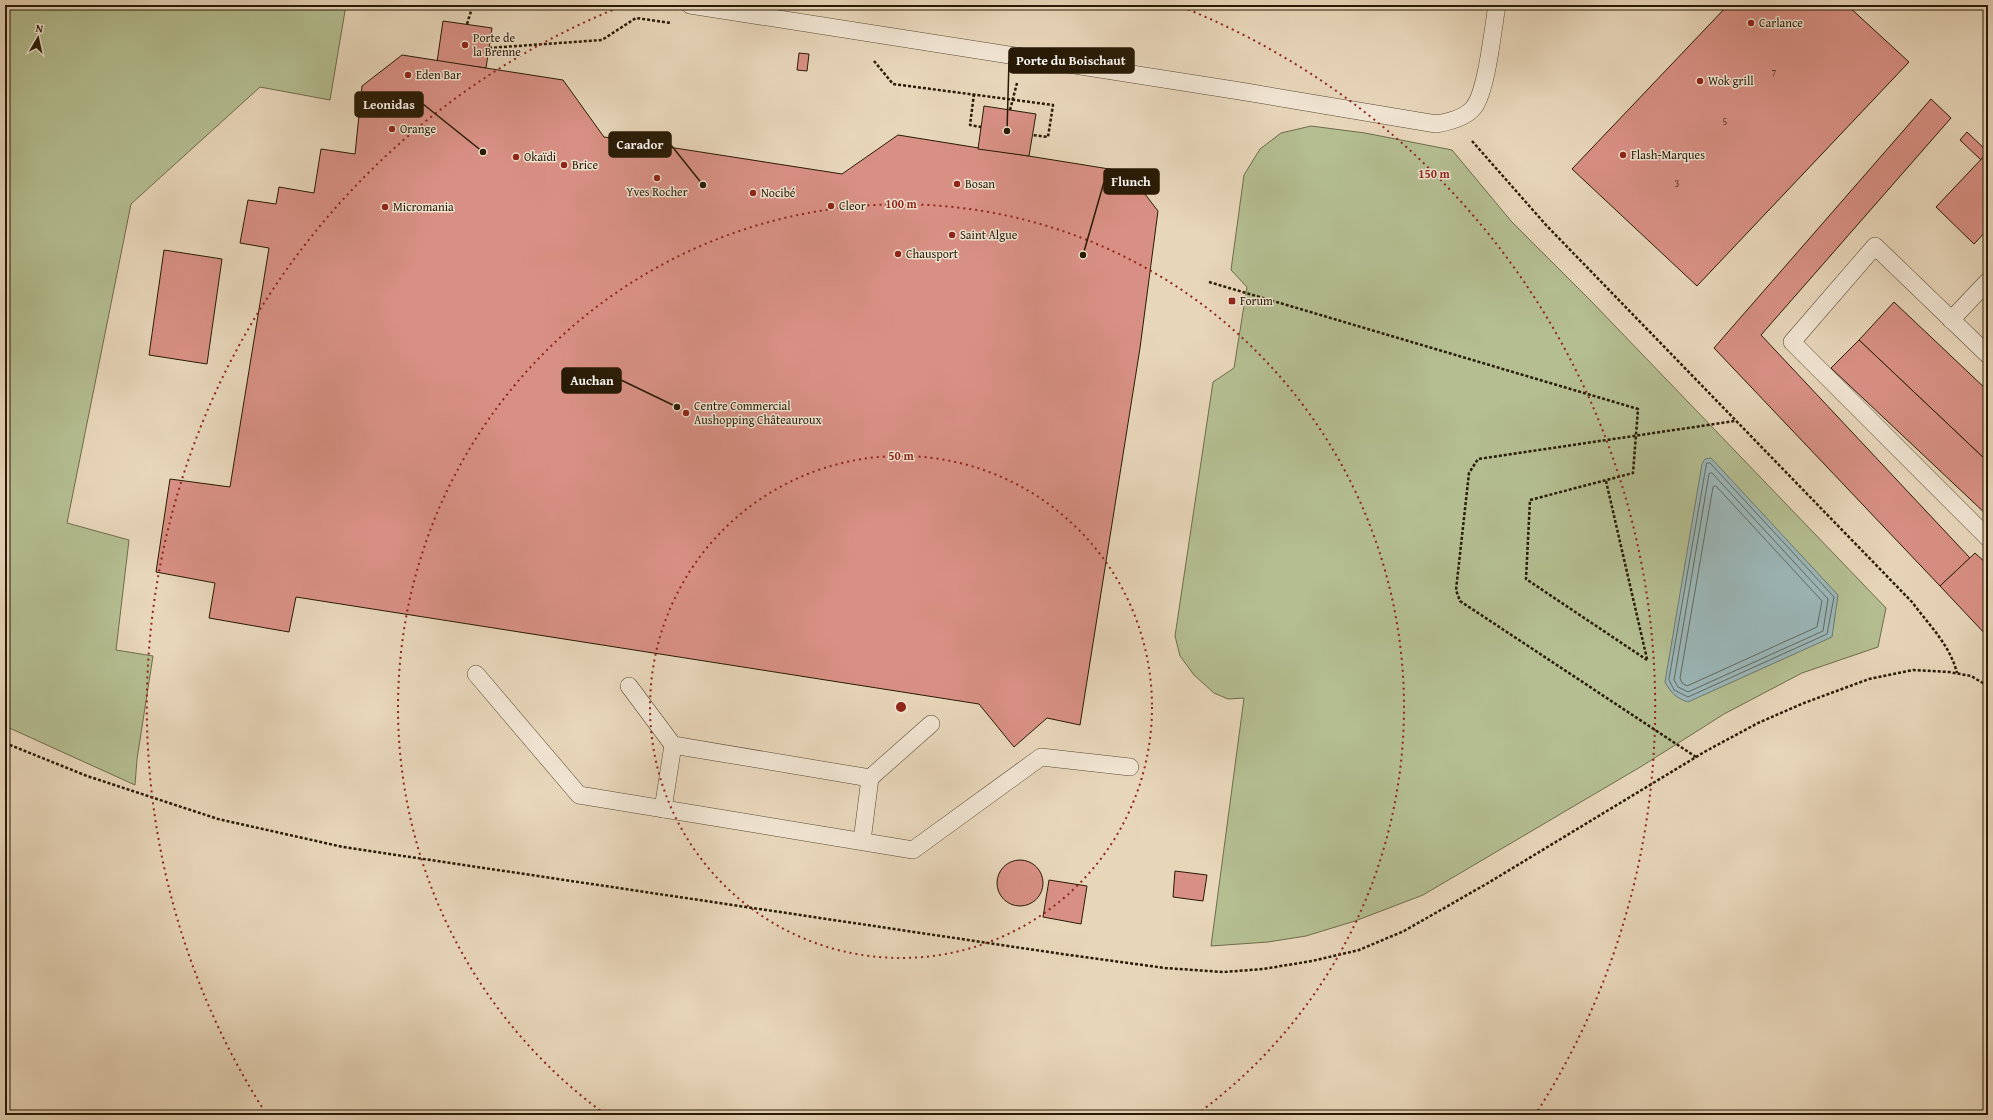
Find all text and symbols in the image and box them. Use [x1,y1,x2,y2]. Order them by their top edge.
place label: Carlance [1759,14,1803,31]
north arrow [18,18,58,58]
marker: Carlance [1746,18,1756,28]
text: N [35,20,45,37]
place label: Porte de la Brenne [473,29,521,60]
marker: Porte de la Brenne [460,40,470,50]
callout: Porte du Boischaut [1009,48,1134,73]
text: Porte du Boischaut [1016,51,1126,70]
house number: 7 [1772,65,1777,80]
place label: Eden Bar [416,66,461,83]
marker: Eden Bar [403,70,413,80]
place label: Wok grill [1708,72,1754,89]
marker: Wok grill [1695,76,1705,86]
callout: Leonidas [355,92,423,117]
text: Leonidas [363,95,415,114]
house number: 5 [1723,114,1728,129]
place label: Orange [400,120,436,137]
marker: Orange [387,124,397,134]
callout: Carador [609,132,671,157]
text: Carador [617,135,663,154]
place label: Flash-Marques [1631,146,1705,163]
place label: Okaïdi [524,148,557,165]
marker: Flash-Marques [1618,150,1628,160]
marker: Okaïdi [511,152,521,162]
place label: Brice [572,156,598,173]
marker: Brice [559,160,569,170]
text: 150 m [1418,165,1451,182]
callout: Flunch [1104,169,1159,194]
text: Flunch [1111,172,1151,191]
marker: Yves Rocher [652,173,662,183]
place label: Bosan [965,175,995,192]
house number: 3 [1675,176,1680,191]
marker: Bosan [952,179,962,189]
place label: Yves Rocher [626,183,688,200]
place label: Nocibé [761,184,796,201]
marker: Nocibé [748,188,758,198]
text: 100 m [885,195,918,212]
place label: Cleor [839,197,866,214]
place label: Micromania [393,198,454,215]
marker: Cleor [826,201,836,211]
marker: Micromania [380,202,390,212]
place label: Saint Algue [960,226,1018,243]
marker: Saint Algue [947,230,957,240]
place label: Chausport [906,245,959,262]
marker: Chausport [893,249,903,259]
place label: Forum [1240,292,1273,309]
marker: Forum [1227,296,1237,306]
callout: Auchan [562,368,621,393]
text: Auchan [570,371,614,390]
place label: Centre Commercial Aushopping Châteauroux [694,397,822,428]
marker: Centre Commercial Aushopping Châteauroux [681,408,691,418]
text: 50 m [888,447,914,464]
centre of rings [894,700,908,714]

